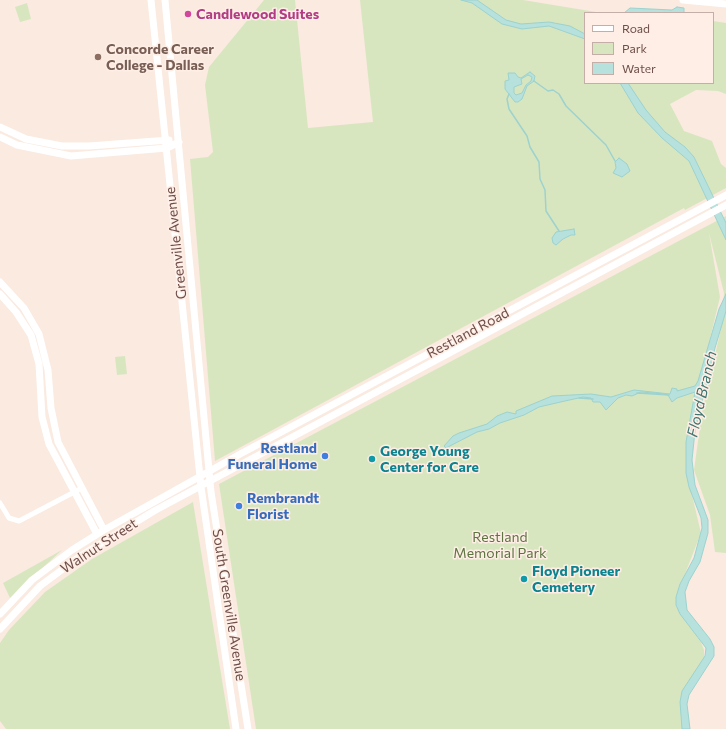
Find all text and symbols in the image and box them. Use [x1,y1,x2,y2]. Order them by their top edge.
place label: Candlewood Suites [196,6,319,22]
marker: Candlewood Suites [183,9,193,19]
legend [584,12,714,84]
text: Road [622,21,650,35]
place label: Concorde Career College - Dallas [106,41,214,74]
text: Park [622,41,647,55]
marker: Concorde Career College - Dallas [93,52,103,62]
text: Water [622,61,656,75]
street label: Greenville Avenue [162,186,190,300]
street label: Restland Road [424,304,512,362]
water label: Floyd Branch [683,349,721,439]
place label: Restland Funeral Home [228,440,317,472]
place label: George Young Center for Care [380,443,479,476]
marker: Restland Funeral Home [320,451,330,461]
marker: George Young Center for Care [367,454,377,464]
place label: Rembrandt Florist [247,490,319,522]
marker: Rembrandt Florist [234,501,244,511]
street label: Walnut Street [57,515,141,577]
street label: South Greenville Avenue [209,528,249,682]
park label: Restland Memorial Park [453,529,547,562]
place label: Floyd Pioneer Cemetery [532,563,620,596]
marker: Floyd Pioneer Cemetery [519,574,529,584]

